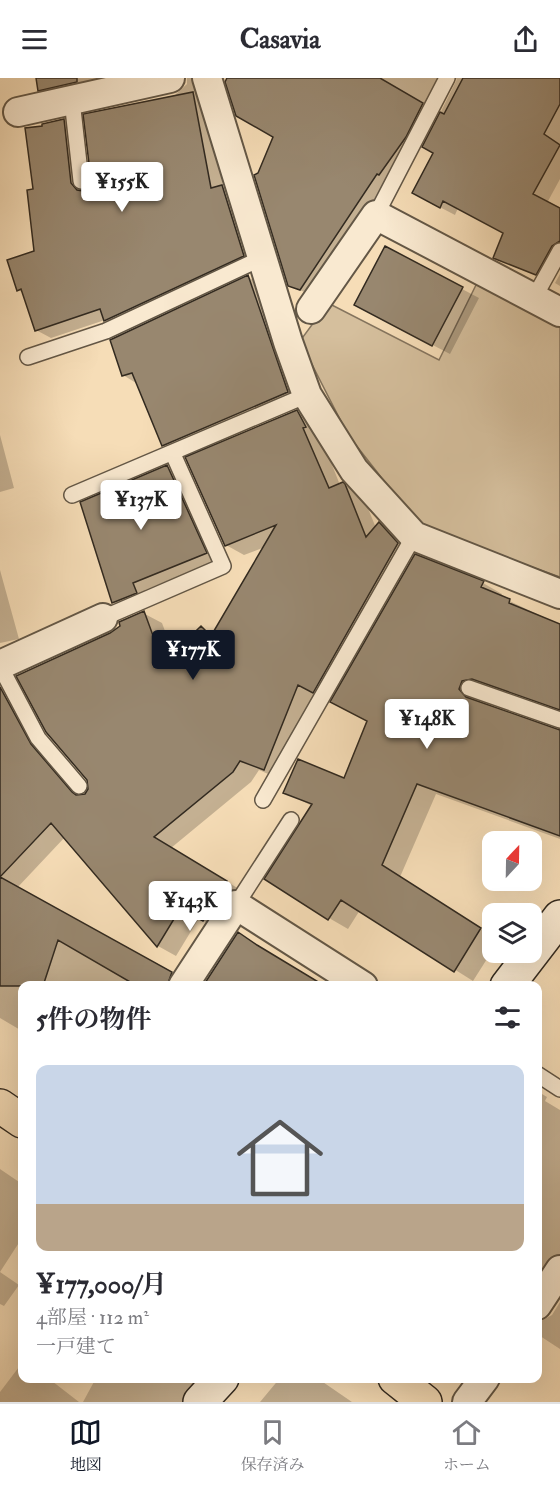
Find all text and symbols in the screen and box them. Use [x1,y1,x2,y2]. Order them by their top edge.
icon: menu [18,23,51,56]
text: Casavia [240,23,320,56]
icon: share [509,23,542,56]
pin: ¥155K [80,162,164,213]
text: ¥155K [95,169,149,194]
pin: ¥137K [99,480,183,531]
text: ¥137K [114,487,168,512]
pin: ¥177K [151,630,235,681]
text: ¥177K [166,637,220,662]
pin: ¥148K [385,699,469,750]
text: ¥148K [399,706,455,731]
north arrow [482,831,542,891]
map controls [482,831,542,963]
pin: ¥143K [148,881,232,932]
text: ¥143K [163,888,217,913]
button: layers [482,903,542,963]
icon: filters [491,1001,524,1034]
text: 5件の物件 [36,1004,151,1036]
icon: home [226,1104,334,1212]
text: ¥177,000/月 [36,1269,167,1301]
text: 4部屋 · 112 m² [36,1305,149,1330]
text: 一戸建て [36,1334,116,1359]
tab: 地図 [69,1416,102,1475]
tab: 保存済み [240,1416,304,1475]
tab: ホーム [443,1416,491,1475]

